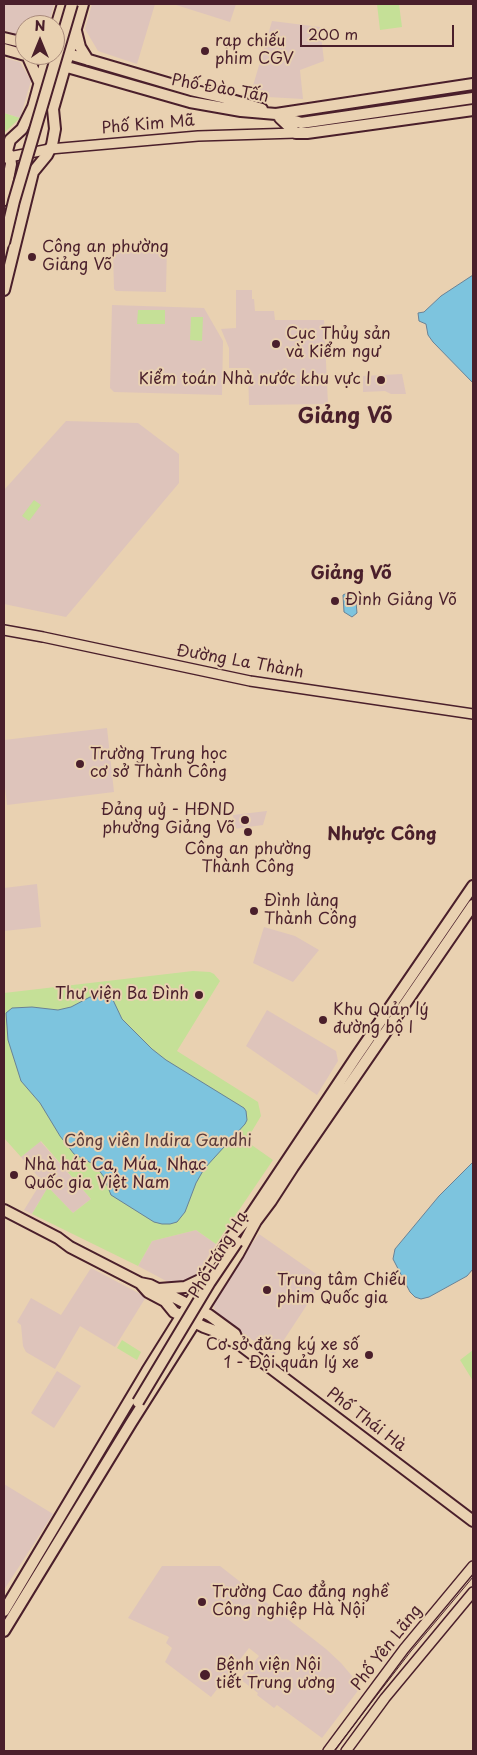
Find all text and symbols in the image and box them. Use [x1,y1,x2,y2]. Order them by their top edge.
north arrow [15,15,65,65]
text: N [34,15,46,36]
scale bar [302,15,456,47]
text: 200 m [308,22,358,45]
place label: rạp chiếu phim CGV [215,32,294,70]
marker: rạp chiếu phim CGV [199,45,211,57]
street label: Phố Đào Tấn [170,71,270,107]
street label: Phố Kim Mã [101,111,195,139]
place label: Công an phường Giảng Võ [42,238,169,276]
marker: Công an phường Giảng Võ [26,251,38,263]
place label: Cục Thủy sản và Kiểm ngư [286,325,391,363]
marker: Cục Thủy sản và Kiểm ngư [270,338,282,350]
place label: Kiểm toán Nhà nước khu vực I [139,370,371,390]
marker: Kiểm toán Nhà nước khu vực I [375,374,387,386]
district label: Giảng Võ [298,404,392,430]
district label: Giảng Võ [310,563,392,585]
place label: Đình Giảng Võ [345,591,457,611]
marker: Đình Giảng Võ [329,595,341,607]
street label: Đường La Thành [175,641,305,683]
place label: Trường Trung học cơ sở Thành Công [90,745,227,783]
marker: Trường Trung học cơ sở Thành Công [74,758,86,770]
place label: Đảng uỷ - HĐND phường Giảng Võ [101,801,235,839]
marker: Đảng uỷ - HĐND phường Giảng Võ [239,814,251,826]
district label: Nhược Công [327,824,437,846]
marker: Công an phường Thành Công [242,826,254,838]
place label: Công an phường Thành Công [185,840,311,878]
place label: Đình làng Thành Công [264,892,357,930]
marker: Đình làng Thành Công [248,905,260,917]
place label: Thư viện Ba Đình [55,985,189,1005]
marker: Thư viện Ba Đình [193,989,205,1001]
place label: Khu Quản lý đường bộ I [333,1001,429,1039]
marker: Khu Quản lý đường bộ I [317,1014,329,1026]
park label: Công viên Indira Gandhi [64,1132,252,1152]
place label: Nhà hát Ca, Múa, Nhạc Quốc gia Việt Nam [24,1156,206,1194]
marker: Nhà hát Ca, Múa, Nhạc Quốc gia Việt Nam [8,1169,20,1181]
street label: Phố Láng Hạ [185,1208,253,1302]
place label: Trung tâm Chiếu phim Quốc gia [277,1271,406,1309]
marker: Trung tâm Chiếu phim Quốc gia [261,1284,273,1296]
place label: Cơ sở đăng ký xe số 1 - Đội quản lý xe [206,1336,359,1374]
marker: Cơ sở đăng ký xe số 1 - Đội quản lý xe [363,1349,375,1361]
street label: Phố Thái Hà [323,1384,409,1456]
place label: Trường Cao đẳng nghề Công nghiệp Hà Nội [212,1583,389,1621]
marker: Trường Cao đẳng nghề Công nghiệp Hà Nội [196,1596,208,1608]
street label: Phố Yên Lãng [348,1602,426,1694]
place label: Bệnh viện Nội tiết Trung ương [216,1656,335,1694]
marker: Bệnh viện Nội tiết Trung ương [198,1668,212,1682]

